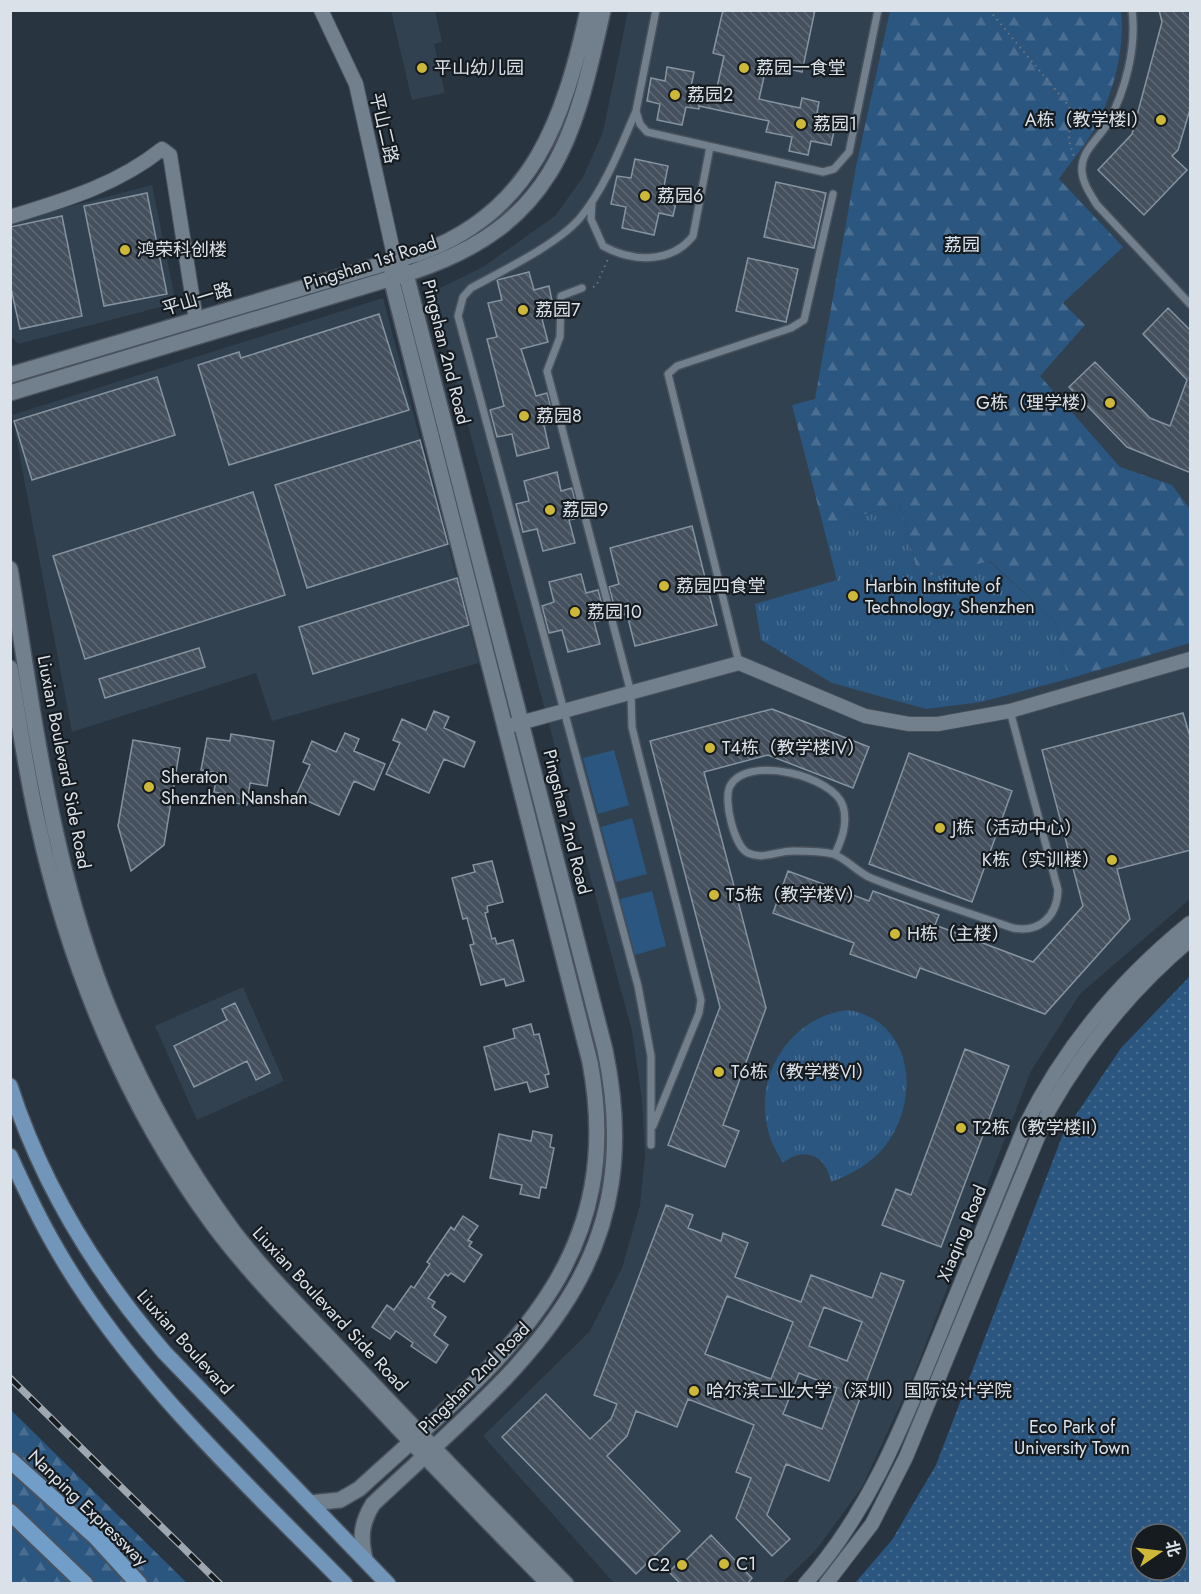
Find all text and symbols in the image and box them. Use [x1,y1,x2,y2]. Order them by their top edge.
place label: 平山幼儿园 [434,55,524,81]
place label: 荔园一食堂 [756,55,846,81]
marker: 平山幼儿园 [415,61,429,75]
marker: 荔园一食堂 [737,61,751,75]
place label: 荔园2 [687,82,733,108]
marker: 荔园2 [668,88,682,102]
street label: 平山二路 [363,90,405,166]
place label: A栋（教学楼I） [1025,107,1149,133]
place label: 荔园1 [813,111,857,137]
marker: A栋（教学楼I） [1154,113,1168,127]
marker: 荔园1 [794,117,808,131]
place label: 荔园6 [657,183,703,209]
marker: 荔园6 [638,189,652,203]
street label: Pingshan 1st Road [300,229,440,297]
park label: 荔园 [944,232,980,258]
place label: 鸿荣科创楼 [137,237,227,263]
marker: 鸿荣科创楼 [118,243,132,257]
street label: 平山一路 [159,276,235,322]
street label: Pingshan 2nd Road [415,277,477,427]
place label: 荔园7 [535,297,581,323]
marker: 荔园7 [516,303,530,317]
place label: G栋（理学楼） [976,390,1098,416]
marker: G栋（理学楼） [1103,396,1117,410]
place label: 荔园8 [536,403,582,429]
marker: 荔园8 [517,409,531,423]
place label: 荔园9 [562,497,608,523]
marker: 荔园9 [543,503,557,517]
place label: 荔园四食堂 [676,573,766,599]
place label: Harbin Institute of Technology, Shenzhen [865,573,1035,620]
marker: 荔园四食堂 [657,579,671,593]
marker: Harbin Institute of Technology, Shenzhen [846,589,860,603]
place label: 荔园10 [587,599,642,625]
marker: 荔园10 [568,605,582,619]
street label: Liuxian Boulevard Side Road [31,653,97,871]
place label: T4栋（教学楼IV） [722,735,865,761]
marker: T4栋（教学楼IV） [703,741,717,755]
street label: Pingshan 2nd Road [536,747,598,897]
place label: Sheraton Shenzhen Nanshan [161,764,308,811]
marker: Sheraton Shenzhen Nanshan [142,780,156,794]
place label: J栋（活动中心） [950,815,1082,841]
marker: J栋（活动中心） [933,821,947,835]
place label: K栋（实训楼） [982,847,1100,873]
marker: K栋（实训楼） [1105,853,1119,867]
place label: T5栋（教学楼V） [726,882,864,908]
marker: T5栋（教学楼V） [707,888,721,902]
place label: H栋（主楼） [907,921,1010,947]
marker: H栋（主楼） [888,927,902,941]
place label: T6栋（教学楼VI） [731,1059,874,1085]
marker: T6栋（教学楼VI） [712,1065,726,1079]
place label: T2栋（教学楼II） [973,1115,1108,1141]
marker: T2栋（教学楼II） [954,1121,968,1135]
street label: Xiaqing Road [931,1181,993,1285]
street label: Liuxian Boulevard Side Road [246,1221,414,1397]
street label: Liuxian Boulevard [131,1284,239,1400]
street label: Pingshan 2nd Road [412,1316,536,1440]
place label: 哈尔滨工业大学（深圳）国际设计学院 [706,1378,1012,1404]
marker: 哈尔滨工业大学（深圳）国际设计学院 [687,1384,701,1398]
park label: Eco Park of University Town [1014,1414,1130,1461]
street label: Nanping Expressway [22,1444,154,1572]
north arrow [1129,1522,1189,1582]
text: 北 [1160,1538,1186,1559]
place label: C1 [736,1551,756,1577]
place label: C2 [647,1552,670,1578]
marker: C1 [717,1557,731,1571]
marker: C2 [675,1558,689,1572]

